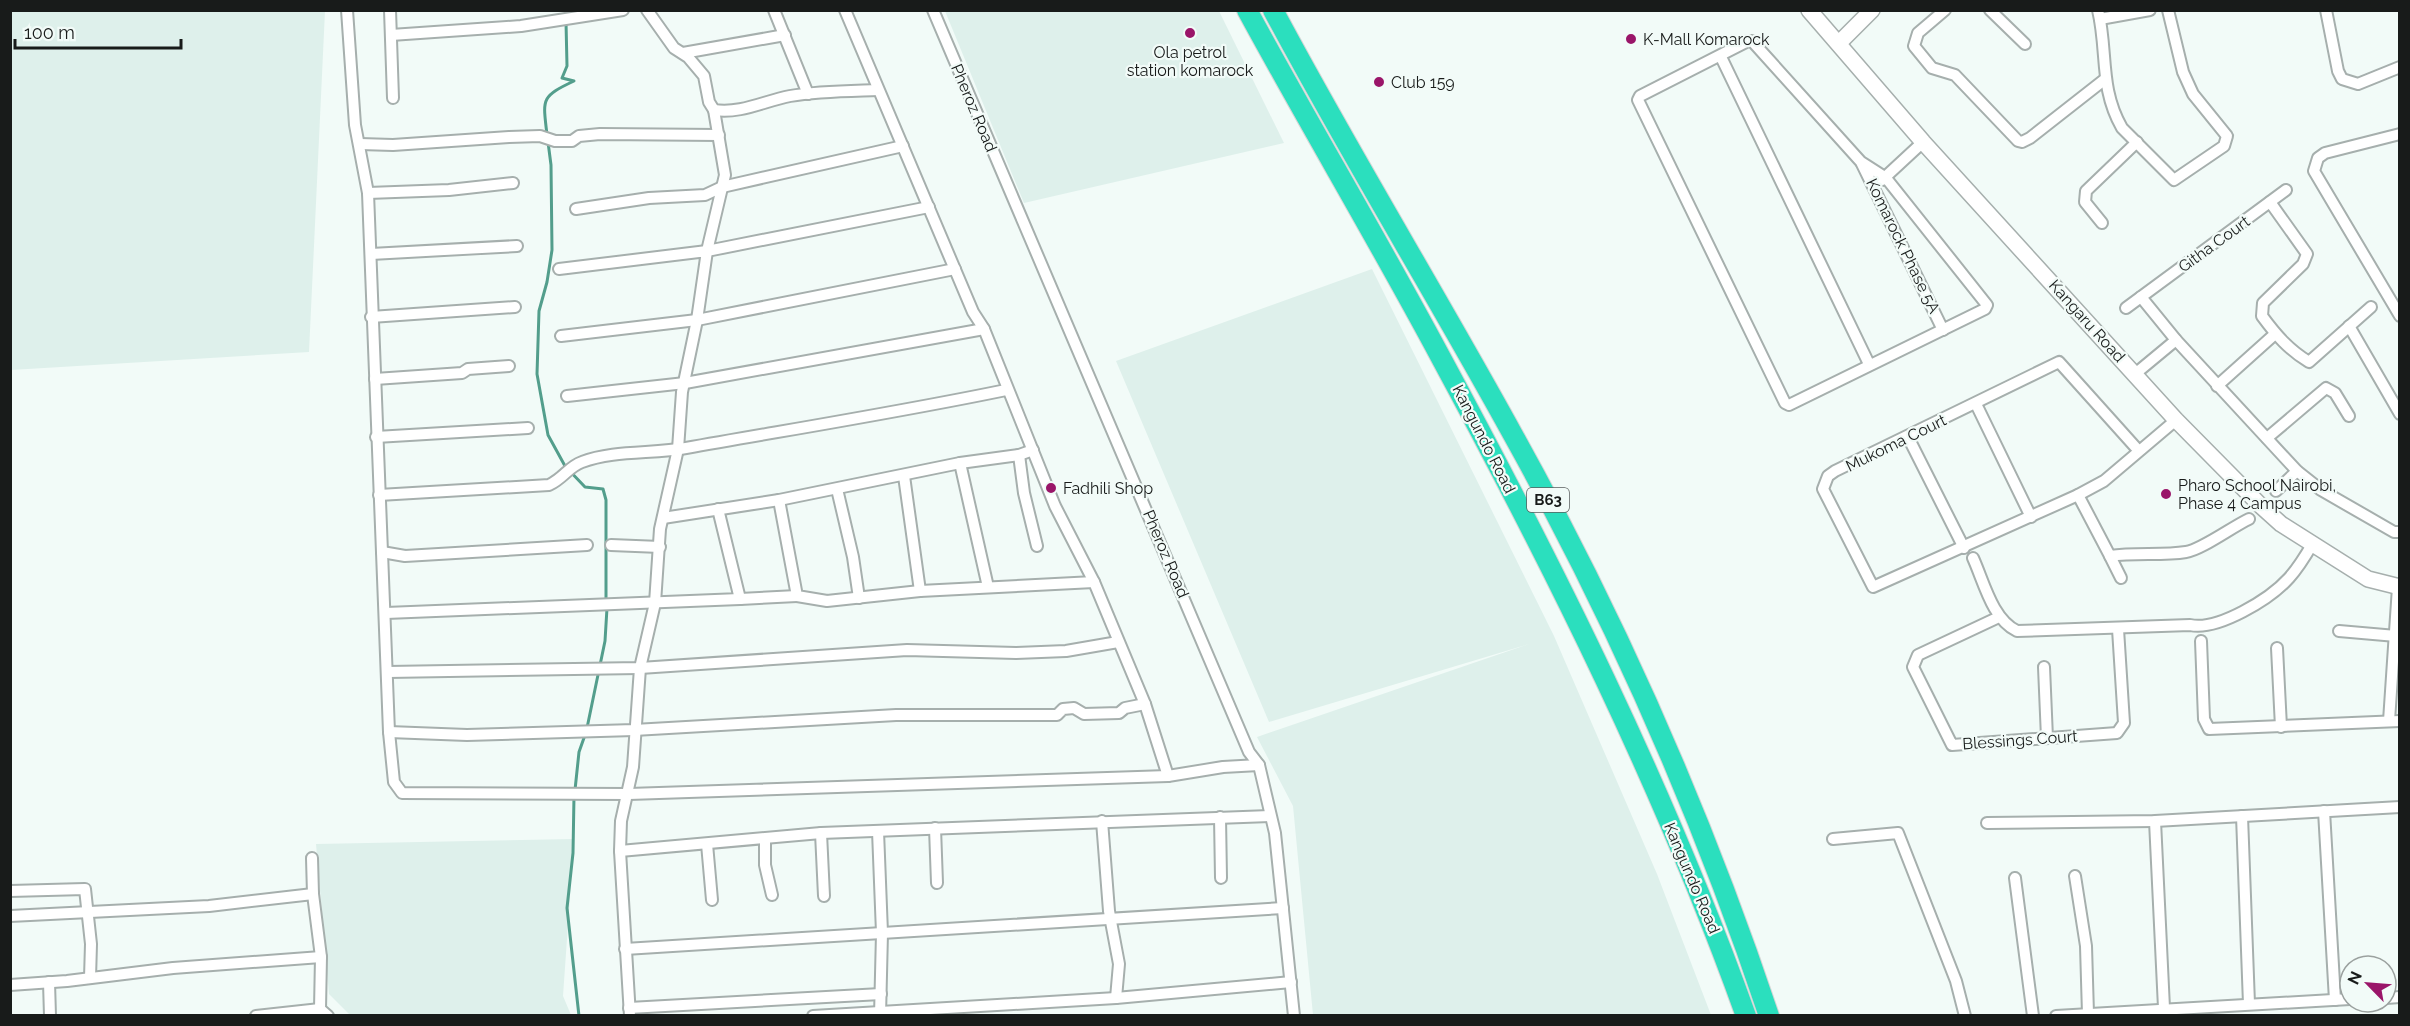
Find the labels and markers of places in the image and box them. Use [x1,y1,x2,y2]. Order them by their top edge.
marker: Ola petrol station komarock [1183,26,1197,40]
place label: K-Mall Komarock [1643,30,1770,49]
marker: K-Mall Komarock [1624,32,1638,46]
place label: Ola petrol station komarock [1127,43,1254,80]
place label: Club 159 [1391,73,1455,92]
marker: Club 159 [1372,75,1386,89]
place label: Pharo School Nairobi, Phase 4 Campus [2178,476,2336,513]
place label: Fadhili Shop [1063,479,1153,498]
marker: Fadhili Shop [1044,481,1058,495]
marker: Pharo School Nairobi, Phase 4 Campus [2159,487,2173,501]

